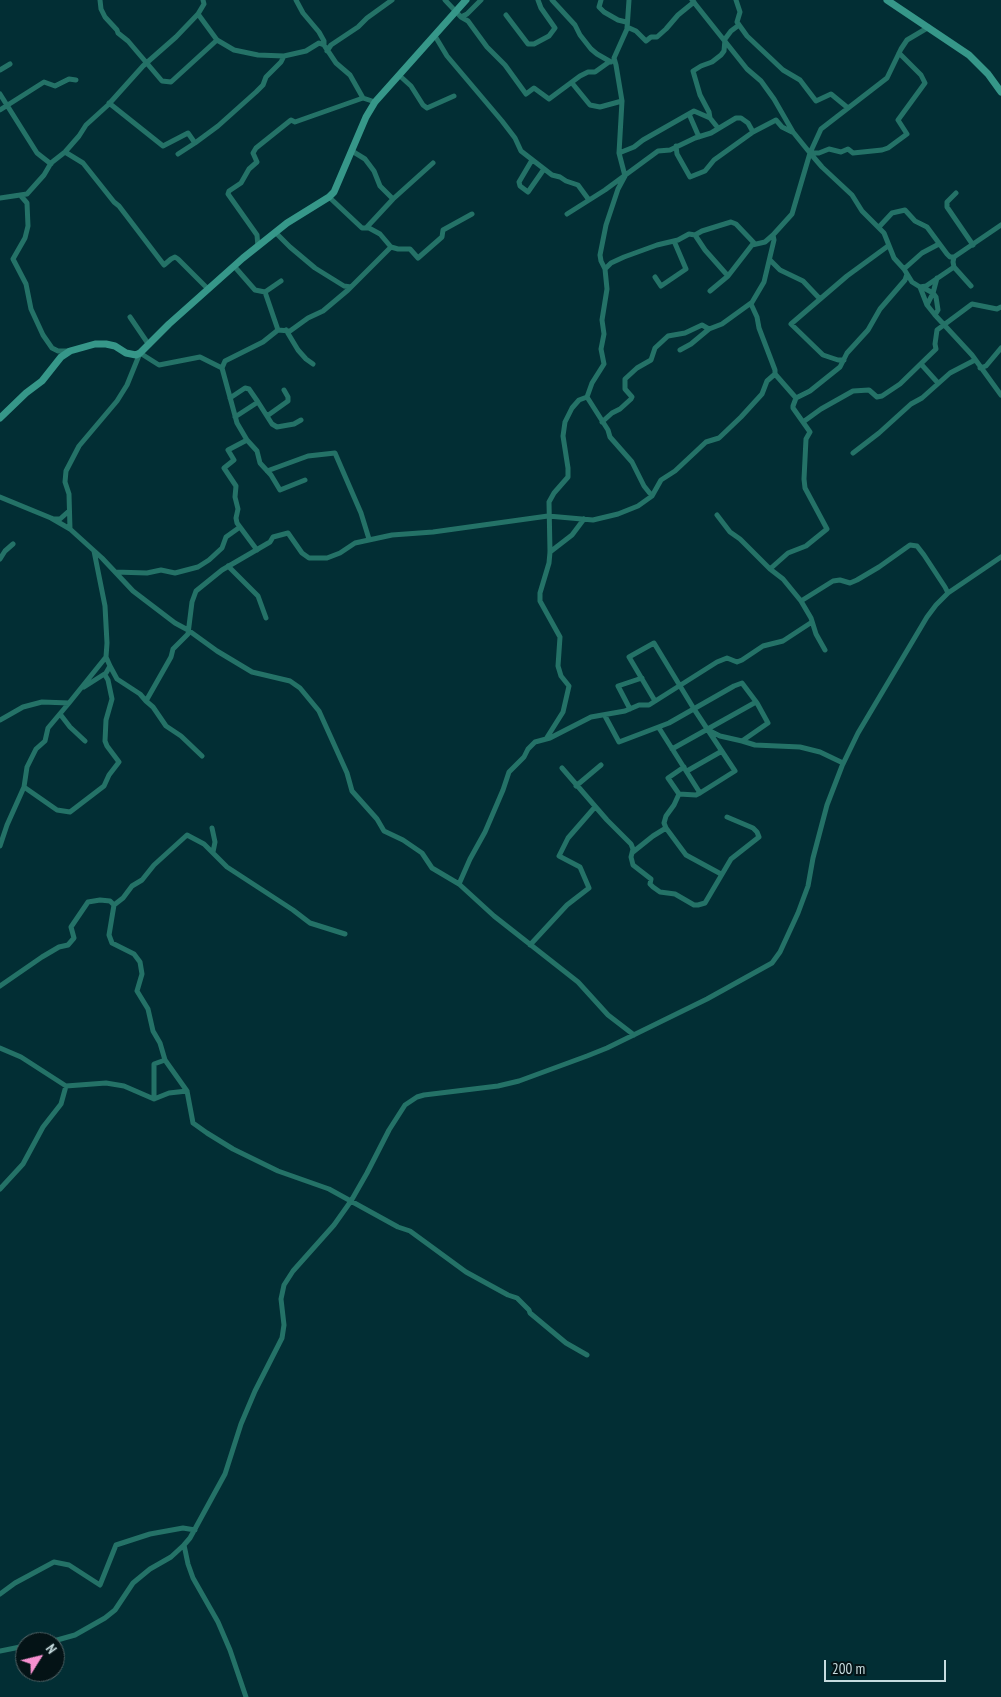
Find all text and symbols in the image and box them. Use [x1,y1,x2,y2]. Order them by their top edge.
north arrow [15,1632,65,1682]
text: N [42,1640,61,1657]
scale bar [826,1650,948,1682]
text: 200 m [832,1659,865,1678]

